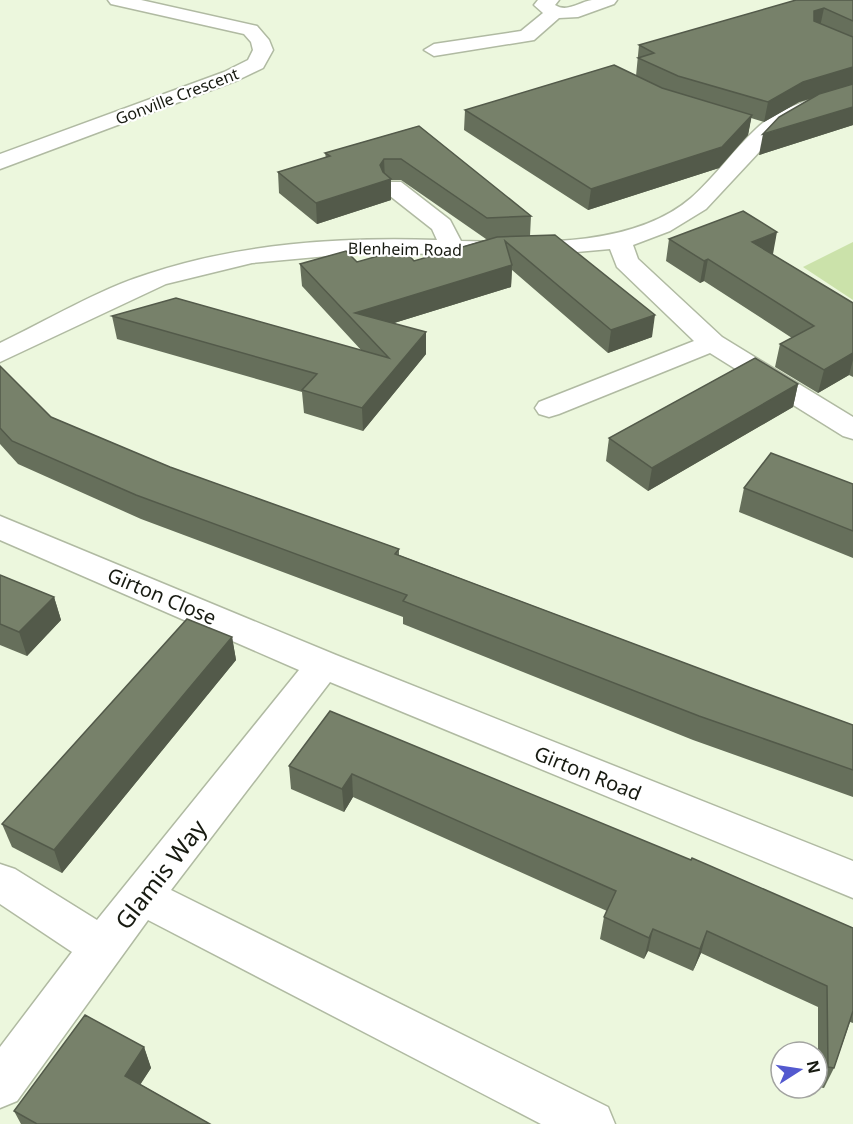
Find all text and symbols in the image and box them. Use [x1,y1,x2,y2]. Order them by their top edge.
street label: Gonville Crescent [112,62,242,130]
street label: Blenheim Road [348,237,462,261]
street label: Girton Close [104,561,220,631]
street label: Girton Road [531,739,645,807]
street label: Glamis Way [107,812,214,936]
north arrow [769,1040,829,1100]
text: N [802,1058,826,1076]

